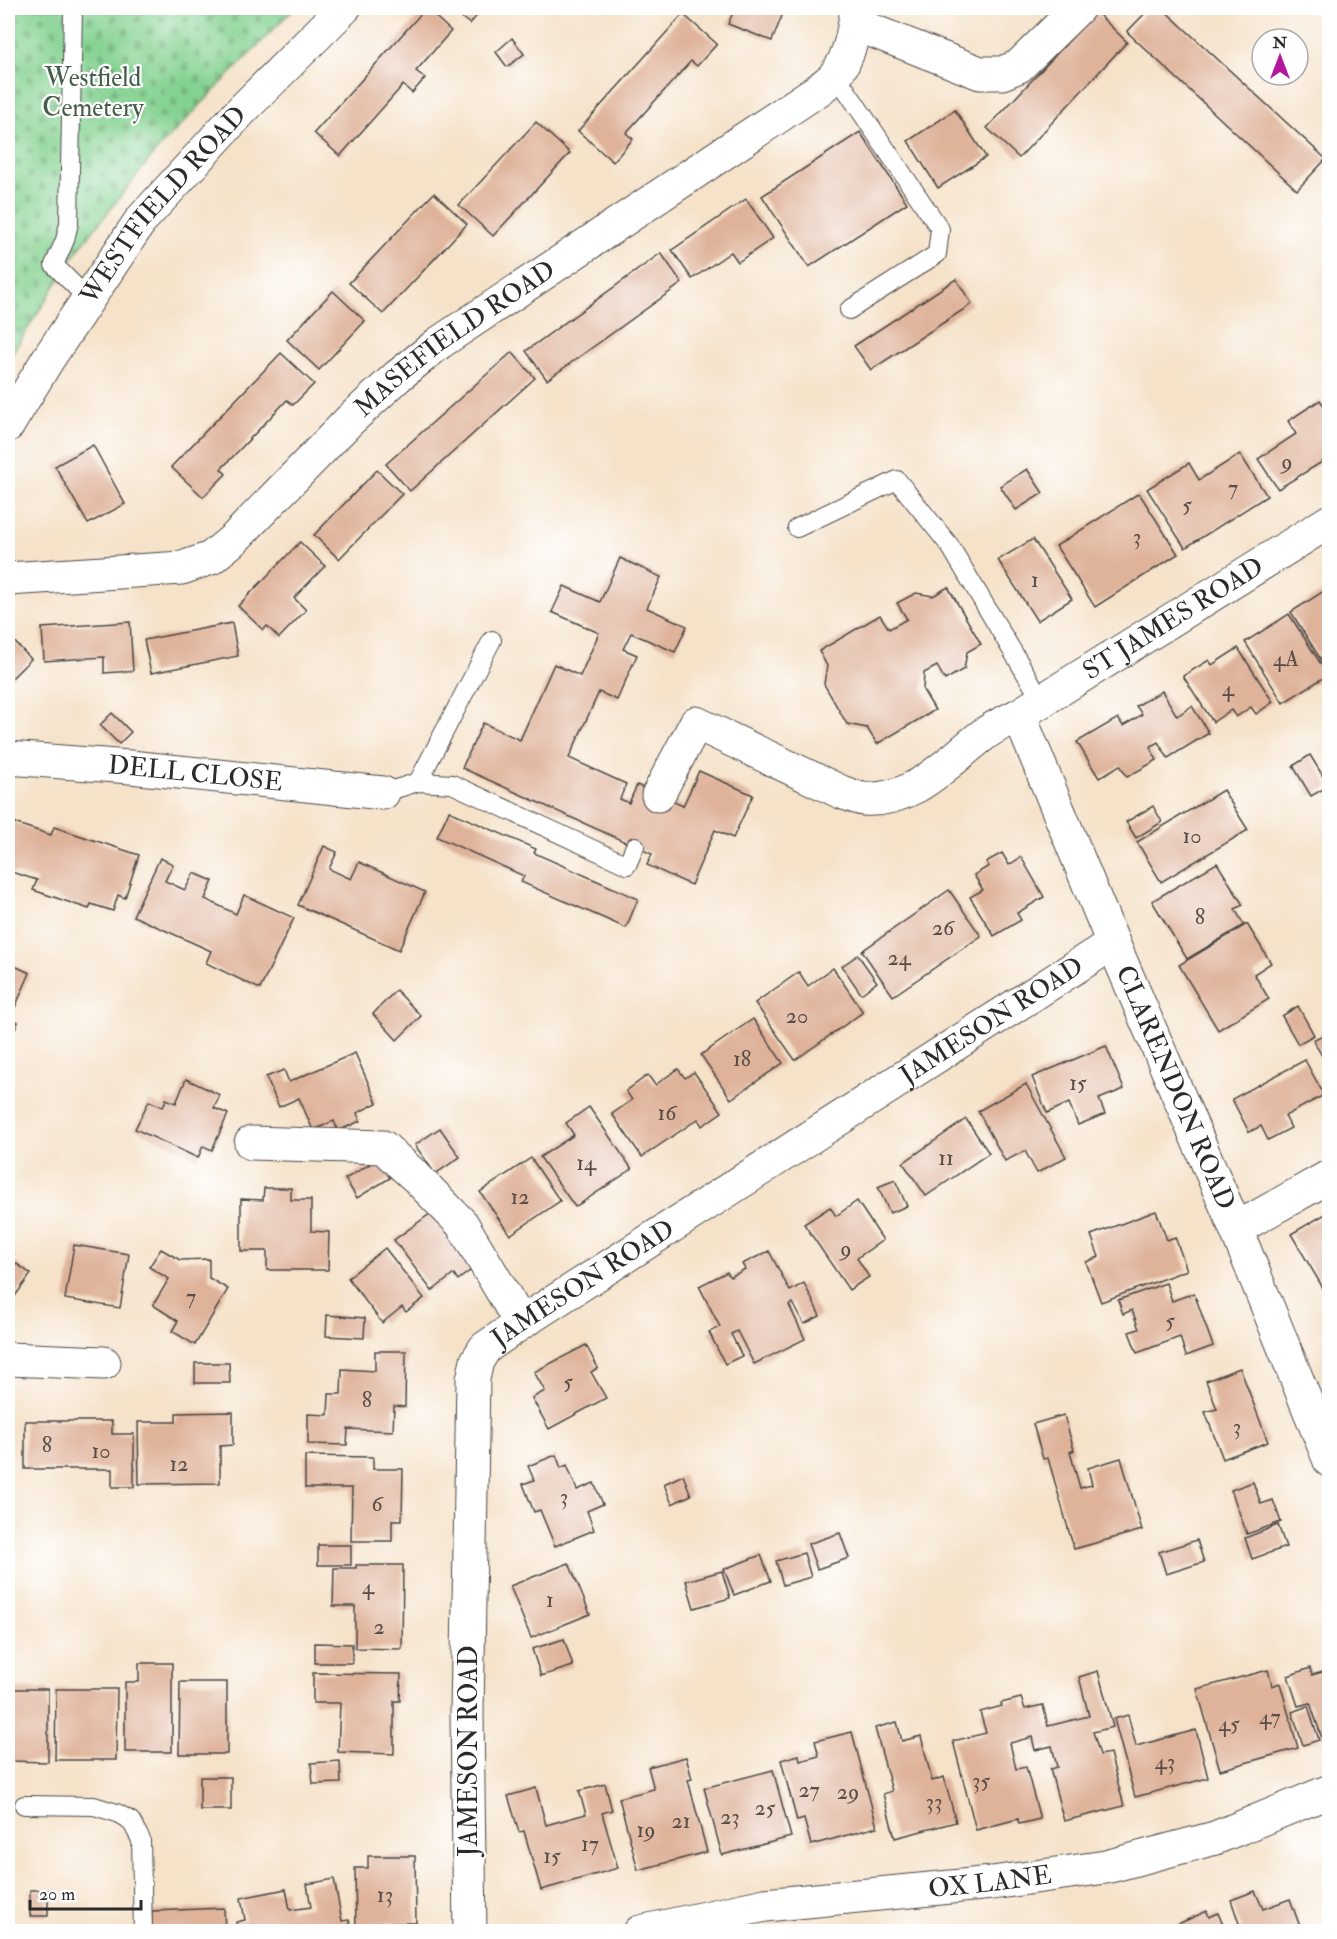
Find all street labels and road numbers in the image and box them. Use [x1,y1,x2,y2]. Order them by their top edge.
street label: WESTFIELD ROAD [73,99,253,311]
street label: MASEFIELD ROAD [348,254,561,424]
street label: ST JAMES ROAD [1077,550,1269,687]
street label: DELL CLOSE [107,749,284,799]
street label: JAMESON ROAD [893,950,1089,1092]
street label: CLARENDON ROAD [1109,960,1242,1215]
street label: JAMESON ROAD [484,1213,680,1355]
street label: JAMESON ROAD [453,1645,485,1858]
street label: OX LANE [927,1859,1054,1905]

